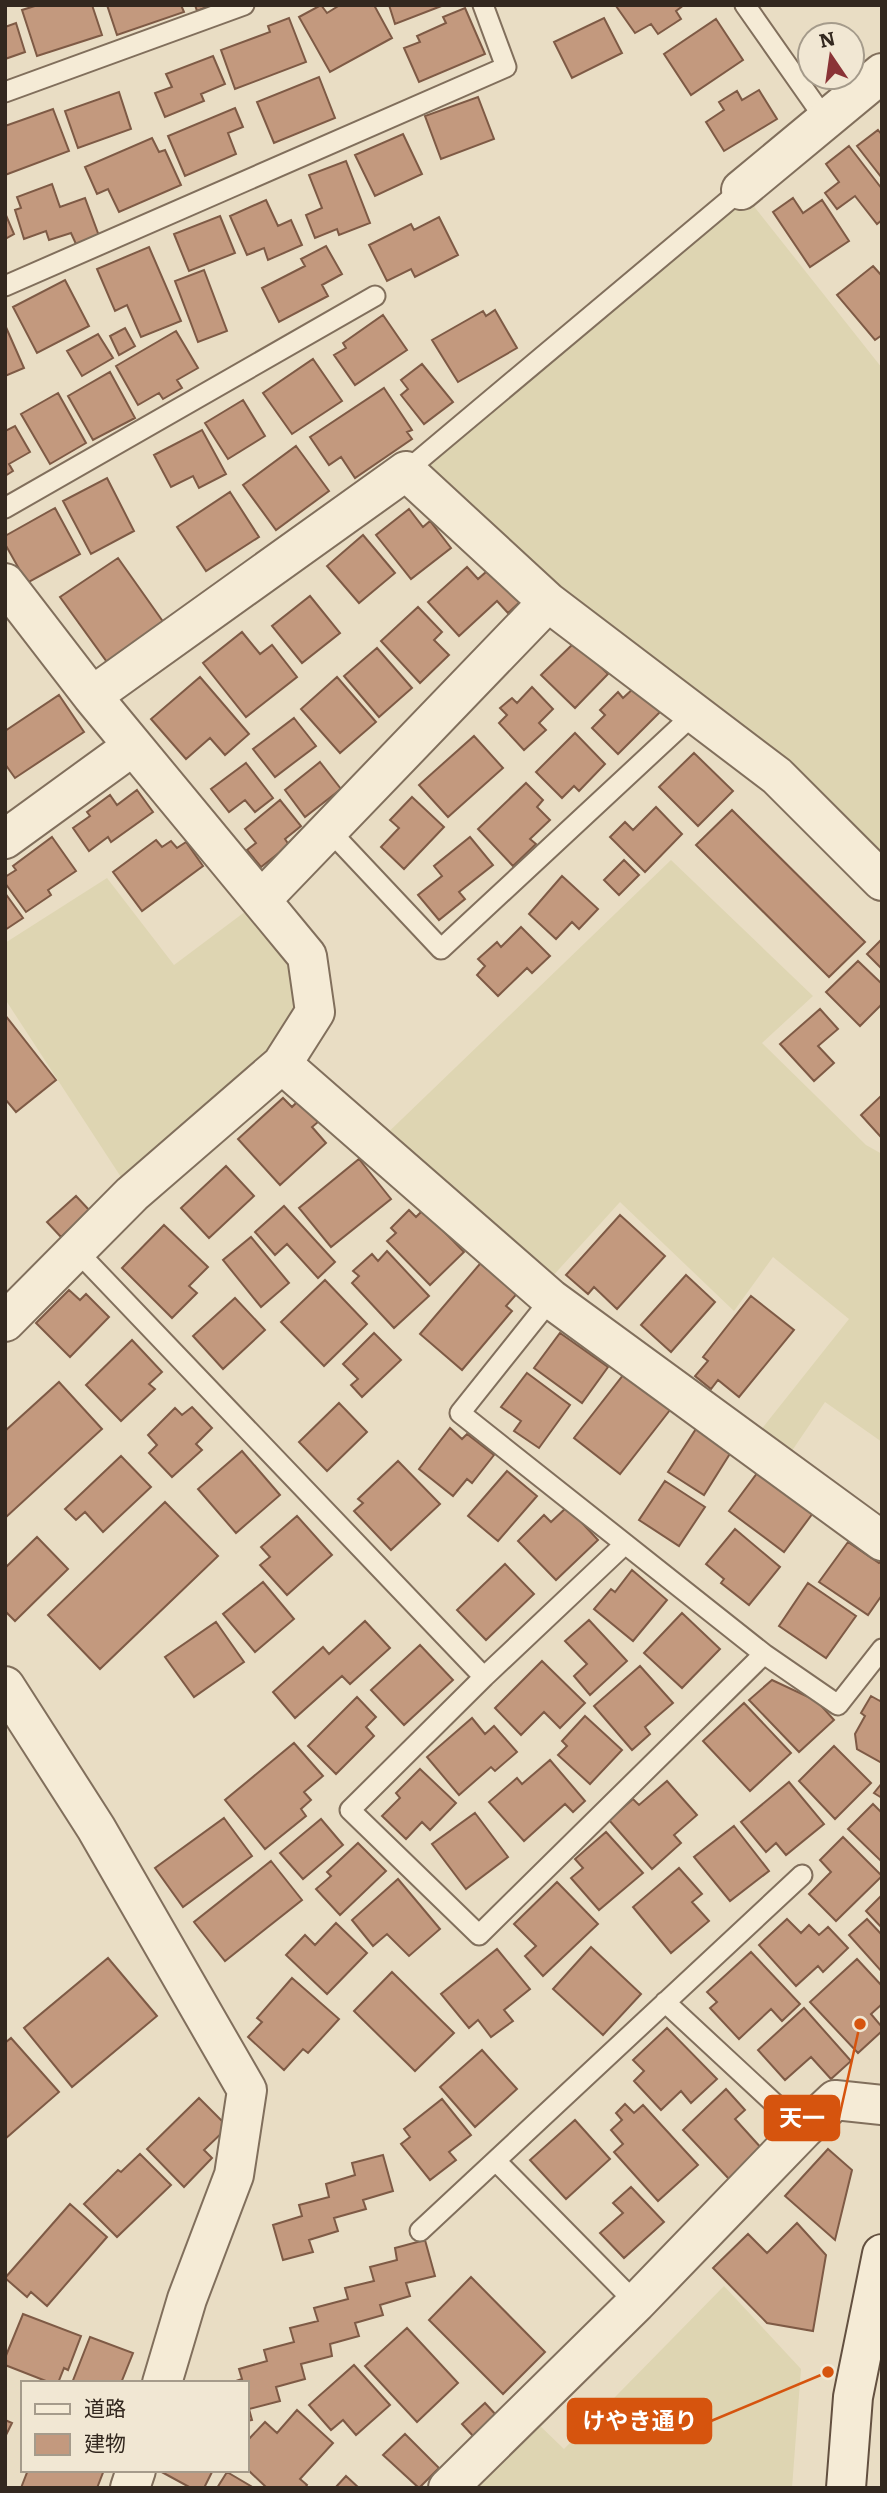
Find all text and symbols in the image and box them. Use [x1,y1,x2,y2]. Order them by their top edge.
north arrow [796,21,866,91]
text: N [816,23,838,54]
callout: 天一 [765,2096,839,2140]
text: 天一 [779,2099,825,2133]
legend [21,2381,248,2472]
text: 道路 [84,2391,126,2422]
callout: けやき通り [568,2399,711,2443]
text: けやき通り [583,2402,698,2436]
text: 建物 [84,2426,126,2457]

